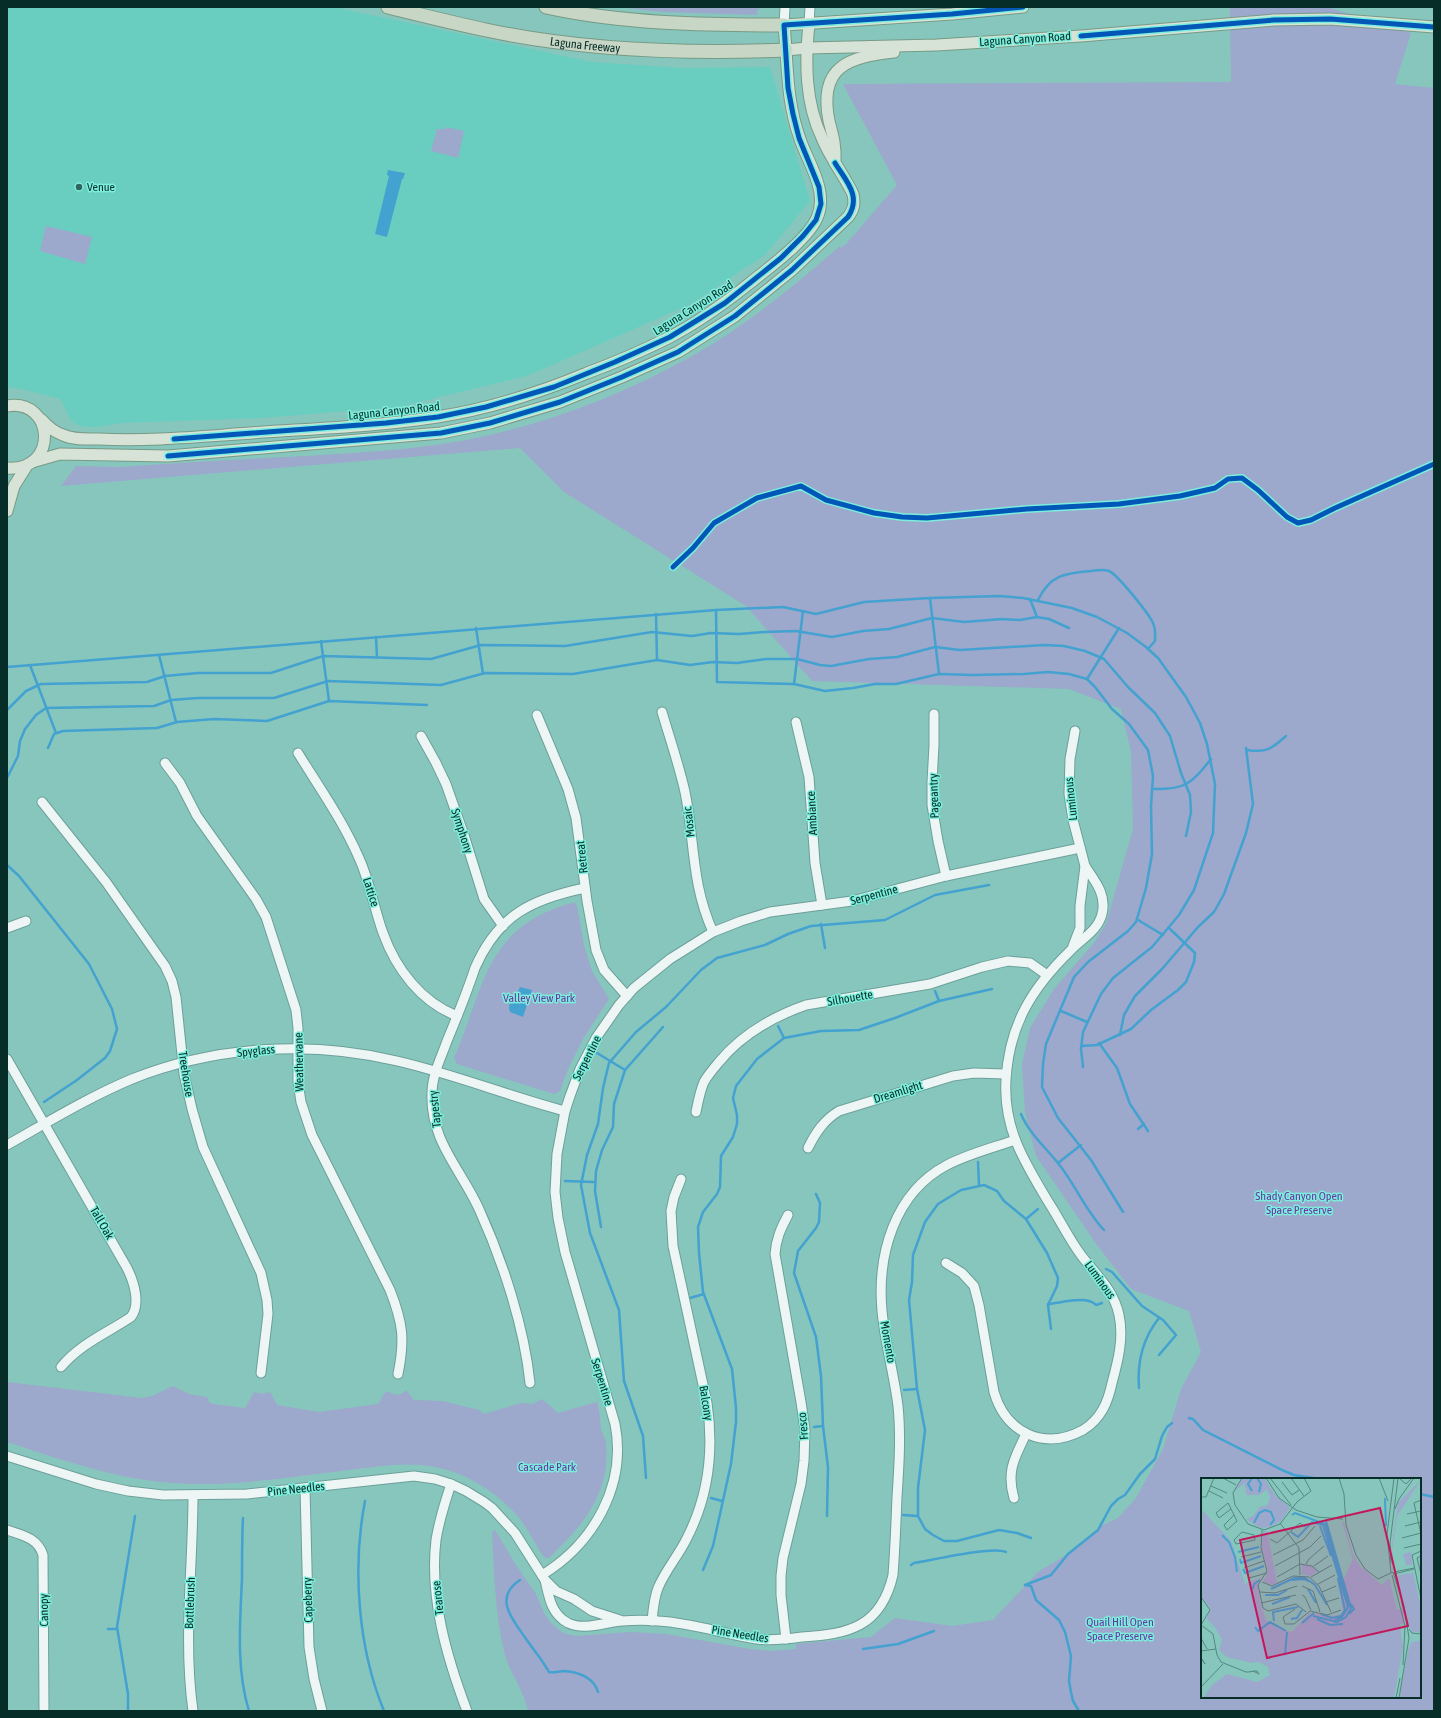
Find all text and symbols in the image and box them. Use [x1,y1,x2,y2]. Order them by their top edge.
street label: Laguna Canyon Road [979,29,1071,49]
street label: Laguna Freeway [549,34,621,55]
place label: Venue [87,180,115,194]
marker: Venue [74,182,84,192]
street label: Laguna Canyon Road [650,278,736,338]
street label: Laguna Canyon Road [348,399,440,423]
street label: Pageantry [926,773,942,819]
street label: Luminous [1062,777,1080,821]
street label: Ambiance [804,791,820,835]
street label: Mosaic [680,805,698,838]
street label: Symphony [448,807,476,855]
street label: Retreat [573,839,591,874]
street label: Lattice [360,876,382,908]
street label: Serpentine [849,882,899,908]
street label: Silhouette [826,987,874,1009]
park label: Valley View Park [503,991,576,1005]
street label: Weathervane [291,1032,307,1092]
street label: Serpentine [570,1033,604,1083]
street label: Spyglass [236,1042,276,1060]
street label: Treehouse [175,1050,197,1098]
street label: Dreamlight [872,1078,925,1106]
street label: Tapestry [426,1090,444,1128]
park label: Shady Canyon Open Space Preserve [1255,1189,1343,1217]
street label: Tall Oak [87,1204,117,1243]
street label: Luminous [1082,1258,1118,1302]
street label: Momento [877,1320,899,1365]
street label: Serpentine [588,1357,616,1407]
street label: Balcony [696,1385,716,1422]
street label: Fresco [795,1411,811,1441]
park label: Cascade Park [518,1460,577,1474]
inset map [1201,1478,1421,1698]
street label: Pine Needles [267,1479,325,1499]
street label: Bottlebrush [182,1577,198,1629]
street label: Capeberry [300,1577,316,1623]
street label: Tearose [429,1580,447,1616]
street label: Canopy [37,1593,51,1627]
park label: Quail Hill Open Space Preserve [1086,1615,1154,1643]
street label: Pine Needles [710,1623,770,1645]

